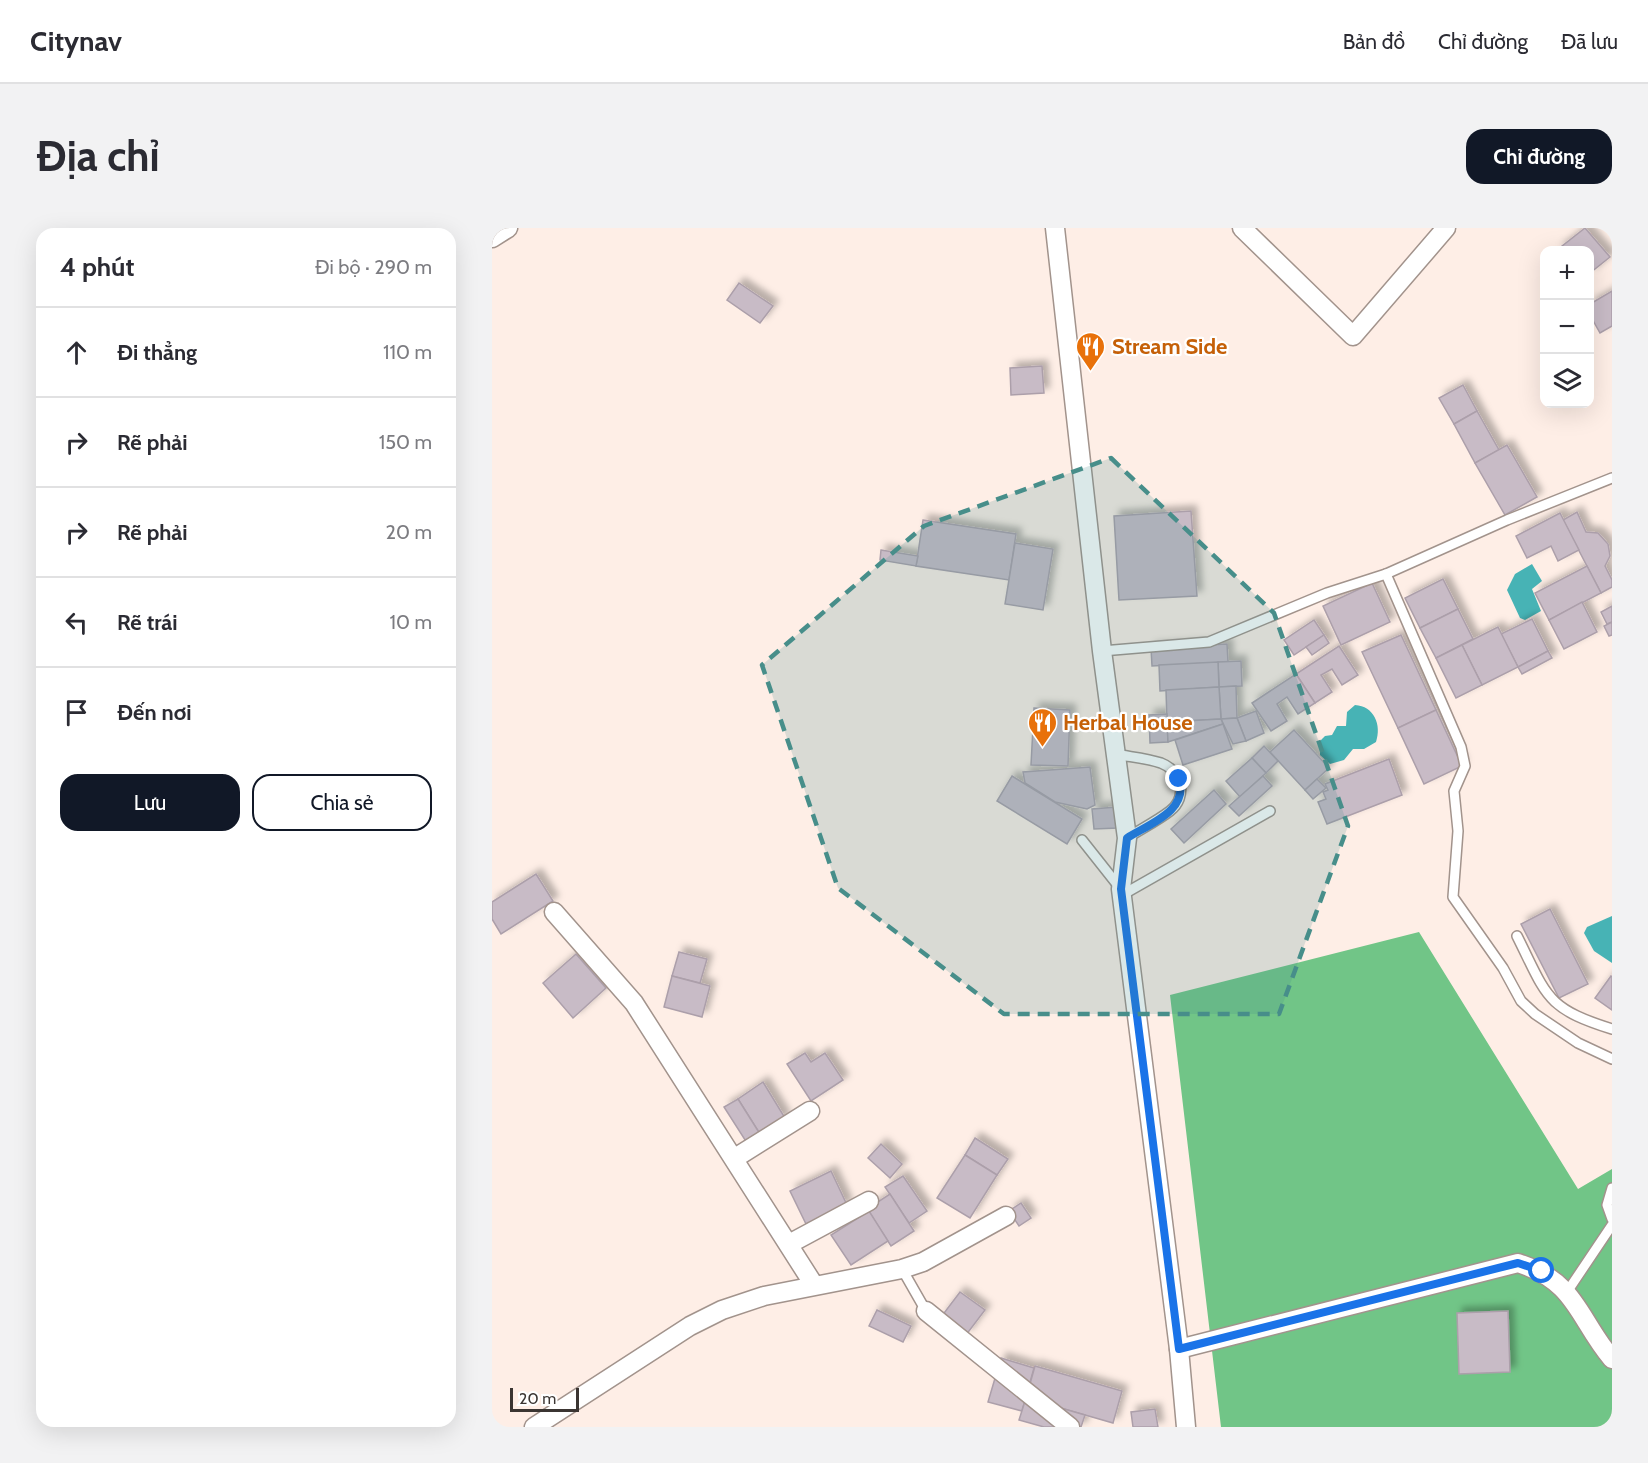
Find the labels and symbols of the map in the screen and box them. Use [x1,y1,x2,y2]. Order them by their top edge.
restaurant icon: Stream Side [1075,330,1107,372]
place label: Stream Side [1112,333,1227,360]
restaurant icon: Herbal House [1026,706,1058,748]
place label: Herbal House [1063,709,1193,736]
route end [1165,765,1191,791]
route start [1528,1257,1554,1283]
scale bar [510,1385,579,1412]

